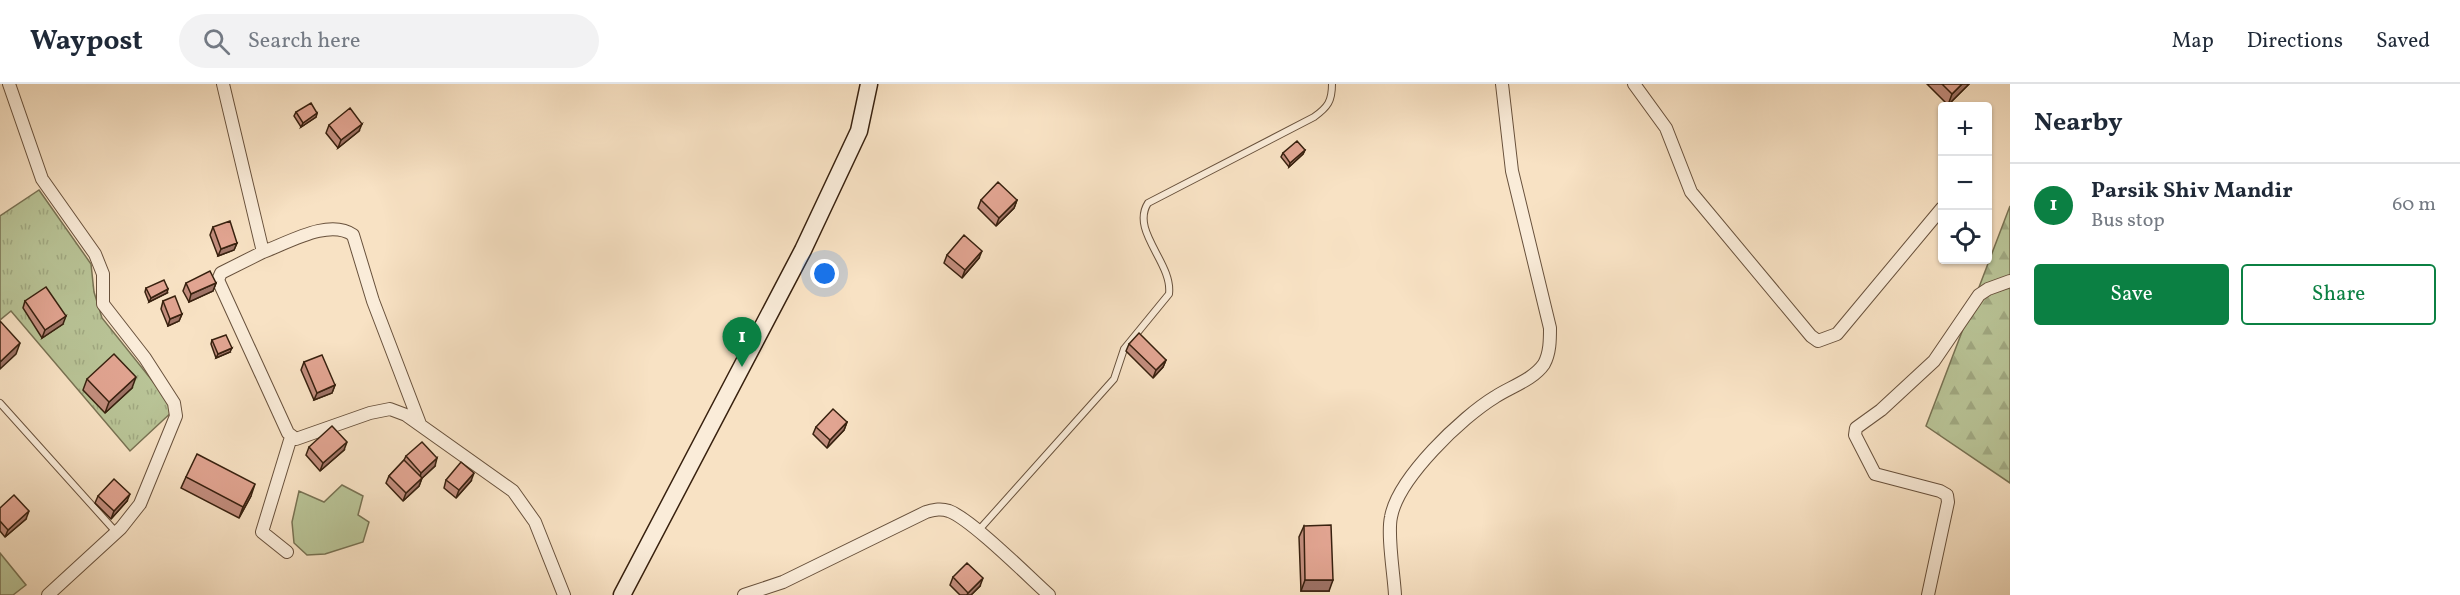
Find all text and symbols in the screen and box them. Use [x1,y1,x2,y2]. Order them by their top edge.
search box [179,14,599,68]
text: Waypost [30,22,143,61]
icon: search [200,25,233,58]
text: Search here [248,26,360,57]
text: Map [2172,27,2214,56]
text: Directions [2247,27,2343,56]
text: Saved [2376,27,2430,56]
map controls [1938,102,1992,264]
button: + [1938,102,1992,156]
text: Nearby [2034,105,2123,141]
button: − [1938,156,1992,210]
text: Parsik Shiv Mandir [2091,176,2293,207]
text: 1 [2049,191,2058,219]
text: 60 m [2392,191,2436,219]
text: Bus stop [2091,207,2165,235]
button: locate [1938,210,1992,264]
your location [810,259,839,288]
button: Save [2034,264,2229,325]
button: Share [2241,264,2436,325]
pin: 1 [722,318,762,367]

